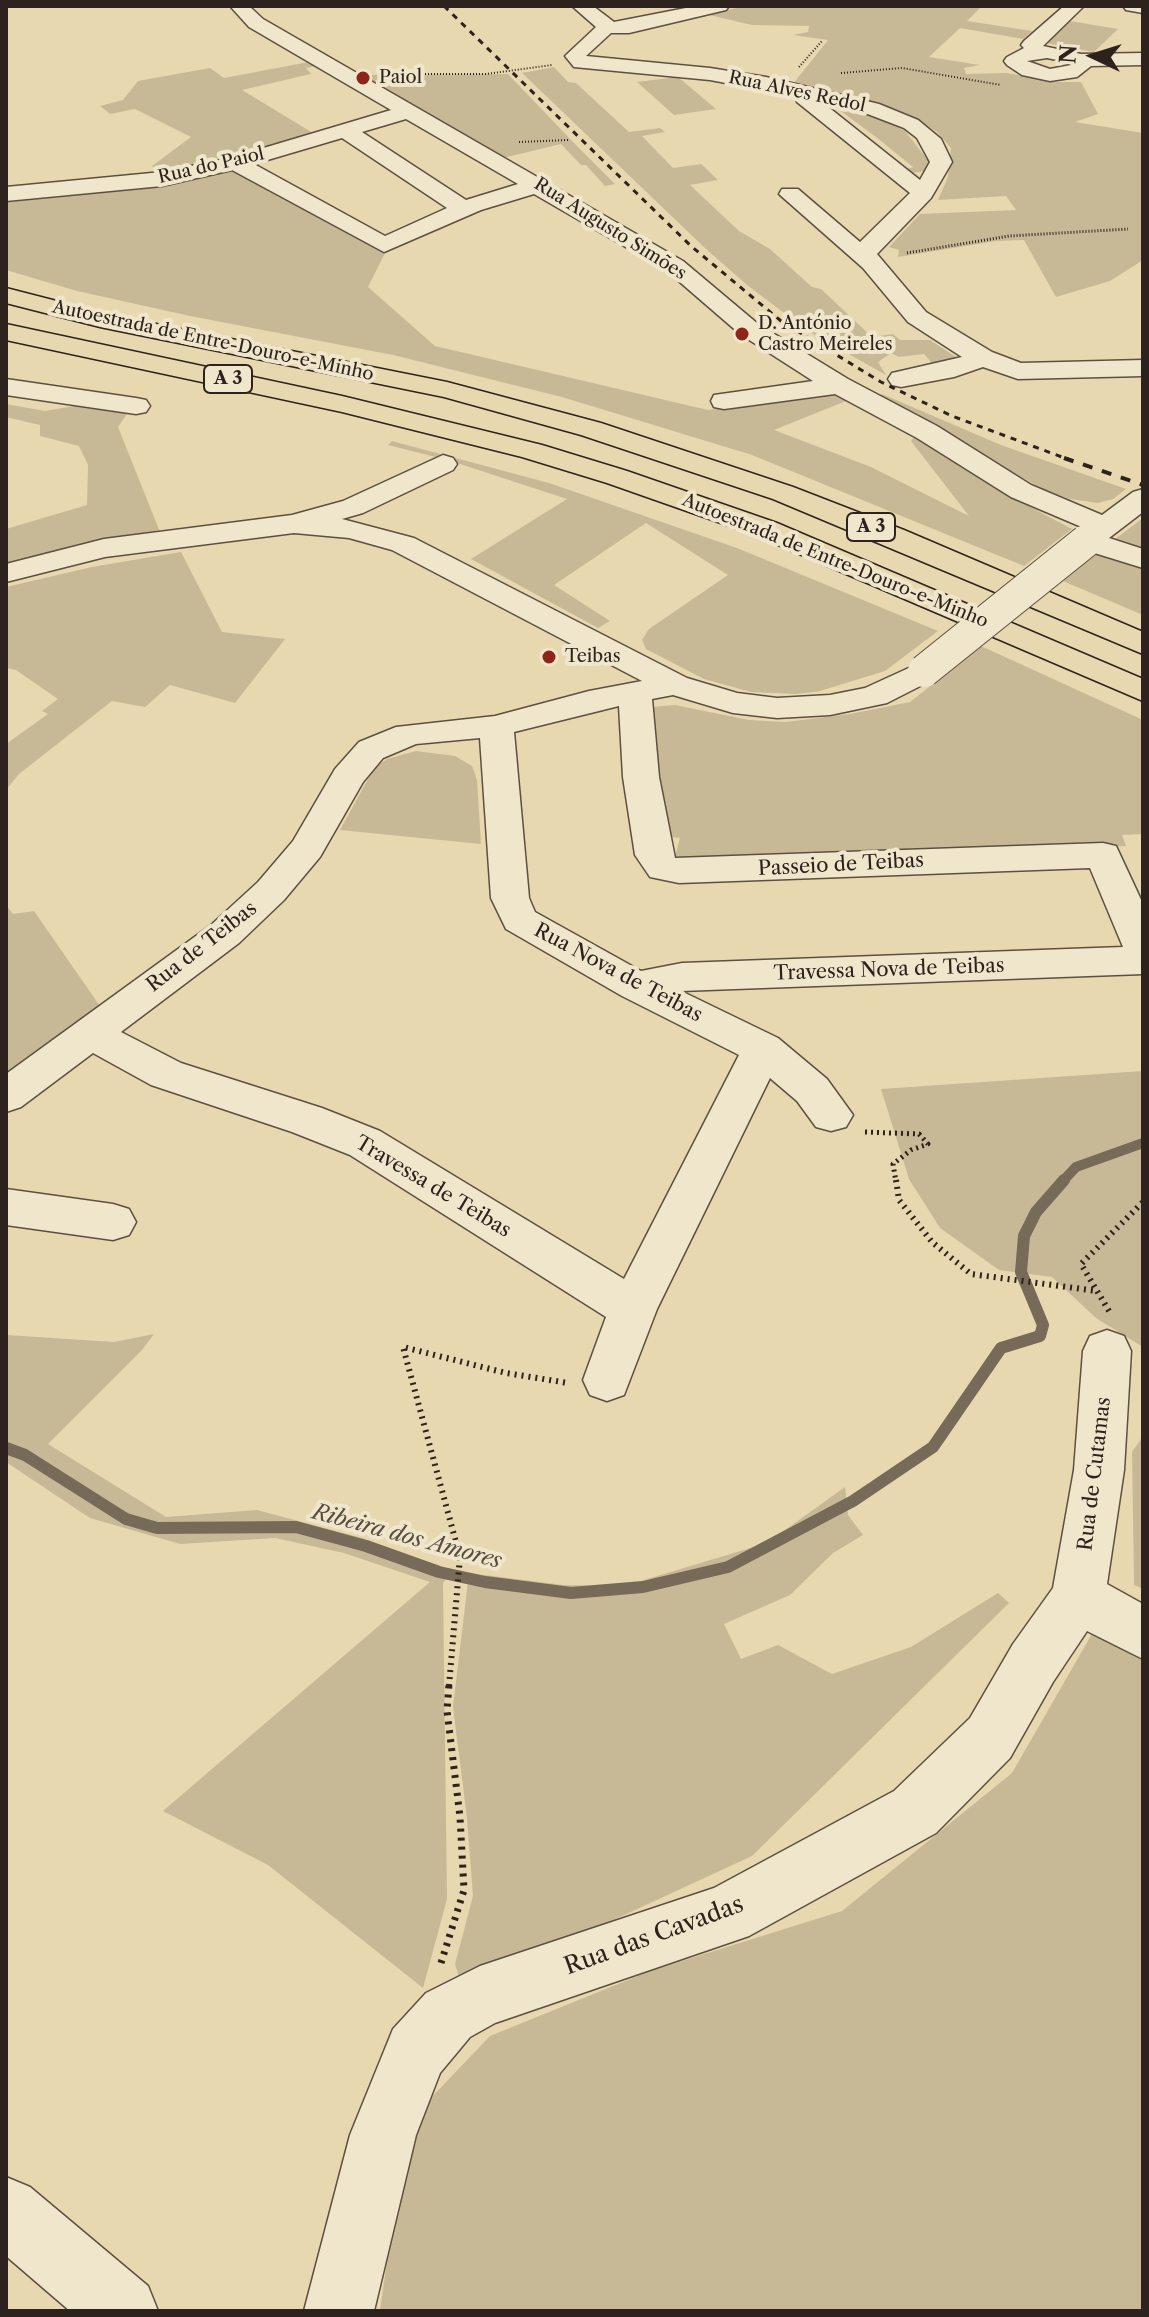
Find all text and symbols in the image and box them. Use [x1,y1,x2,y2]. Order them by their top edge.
north arrow [1053,16,1133,96]
text: N [1054,44,1083,65]
place label: Paiol [379,67,422,89]
street label: Rua Alves Redol [727,67,867,117]
marker: Paiol [354,69,372,87]
street label: Rua do Paiol [156,143,266,189]
street label: Rua Augusto Simões [530,173,690,285]
street label: Autoestrada de Entre-Douro-e-Minho [50,296,376,386]
place label: D. António Castro Meireles [758,313,893,356]
marker: D. António Castro Meireles [733,325,751,343]
road number: A 3 [204,365,252,393]
street label: Autoestrada de Entre-Douro-e-Minho [679,490,991,632]
road number: A 3 [847,513,895,541]
place label: Teibas [565,646,621,668]
marker: Teibas [540,648,558,666]
street label: Passeio de Teibas [757,849,925,881]
street label: Rua de Teibas [142,897,262,997]
street label: Rua Nova de Teibas [530,918,706,1028]
street label: Travessa Nova de Teibas [773,954,1005,986]
street label: Travessa de Teibas [351,1131,515,1243]
street label: Rua de Cutamas [1074,1396,1116,1552]
water label: Ribeira dos Amores [309,1499,505,1575]
street label: Rua das Cavadas [560,1890,748,1982]

